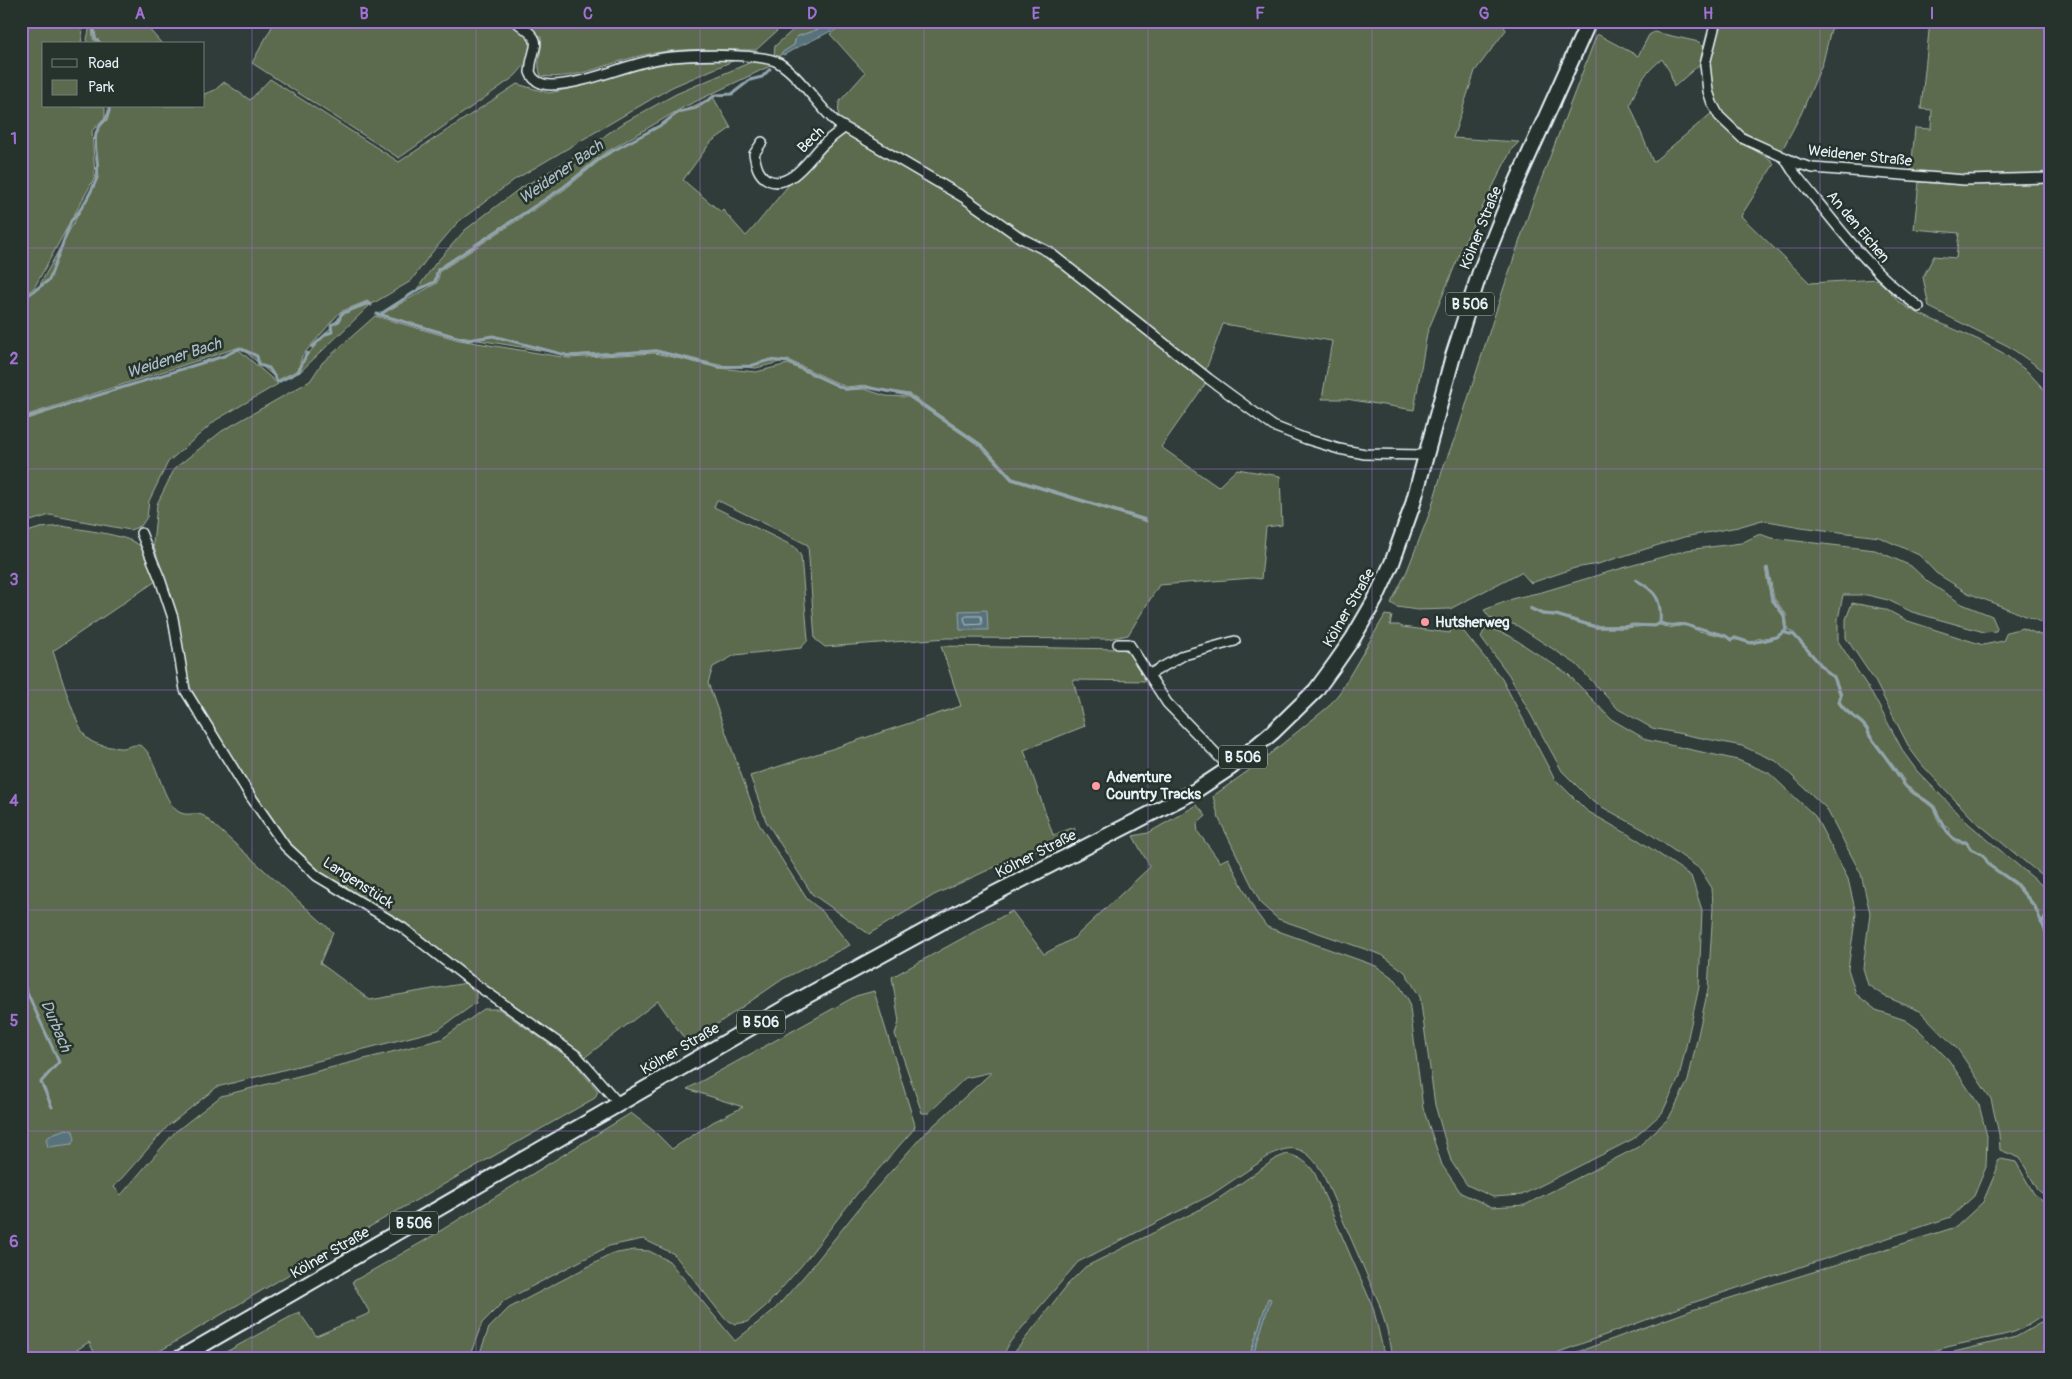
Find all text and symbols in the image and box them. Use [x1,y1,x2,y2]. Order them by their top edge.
text: A [135,4,146,24]
text: B [359,4,369,24]
text: C [583,4,593,24]
text: D [807,4,817,24]
text: E [1032,4,1041,24]
text: F [1255,4,1265,24]
text: G [1479,4,1490,24]
text: H [1703,4,1713,24]
text: I [1930,4,1934,24]
legend [42,42,205,108]
text: Road [88,54,119,73]
text: Park [88,78,115,97]
street label: Bech [793,123,829,157]
text: 1 [11,129,17,149]
water label: Weidener Bach [515,135,608,208]
street label: Weidener Straße [1807,141,1914,171]
street label: Kölner Straße [1456,183,1507,272]
street label: An den Eichen [1822,187,1894,267]
road number: B 506 [1446,292,1494,316]
water label: Weidener Bach [124,333,225,383]
text: 2 [10,349,19,369]
street label: Kölner Straße [1319,565,1380,651]
text: 3 [10,570,19,590]
place label: Hutsherweg [1435,613,1510,632]
marker: Hutsherweg [1419,616,1431,628]
road number: B 506 [1219,746,1267,769]
place label: Adventure Country Tracks [1106,768,1201,804]
marker: Adventure Country Tracks [1090,780,1102,792]
text: 4 [9,791,19,811]
street label: Kölner Straße [992,825,1080,882]
street label: Langenstück [319,853,398,913]
water label: Durbach [36,997,76,1056]
road number: B 506 [737,1010,785,1034]
text: 5 [10,1011,19,1031]
street label: Kölner Straße [637,1018,723,1079]
road number: B 506 [390,1212,438,1234]
street label: Kölner Straße [287,1222,373,1283]
text: 6 [9,1232,19,1252]

